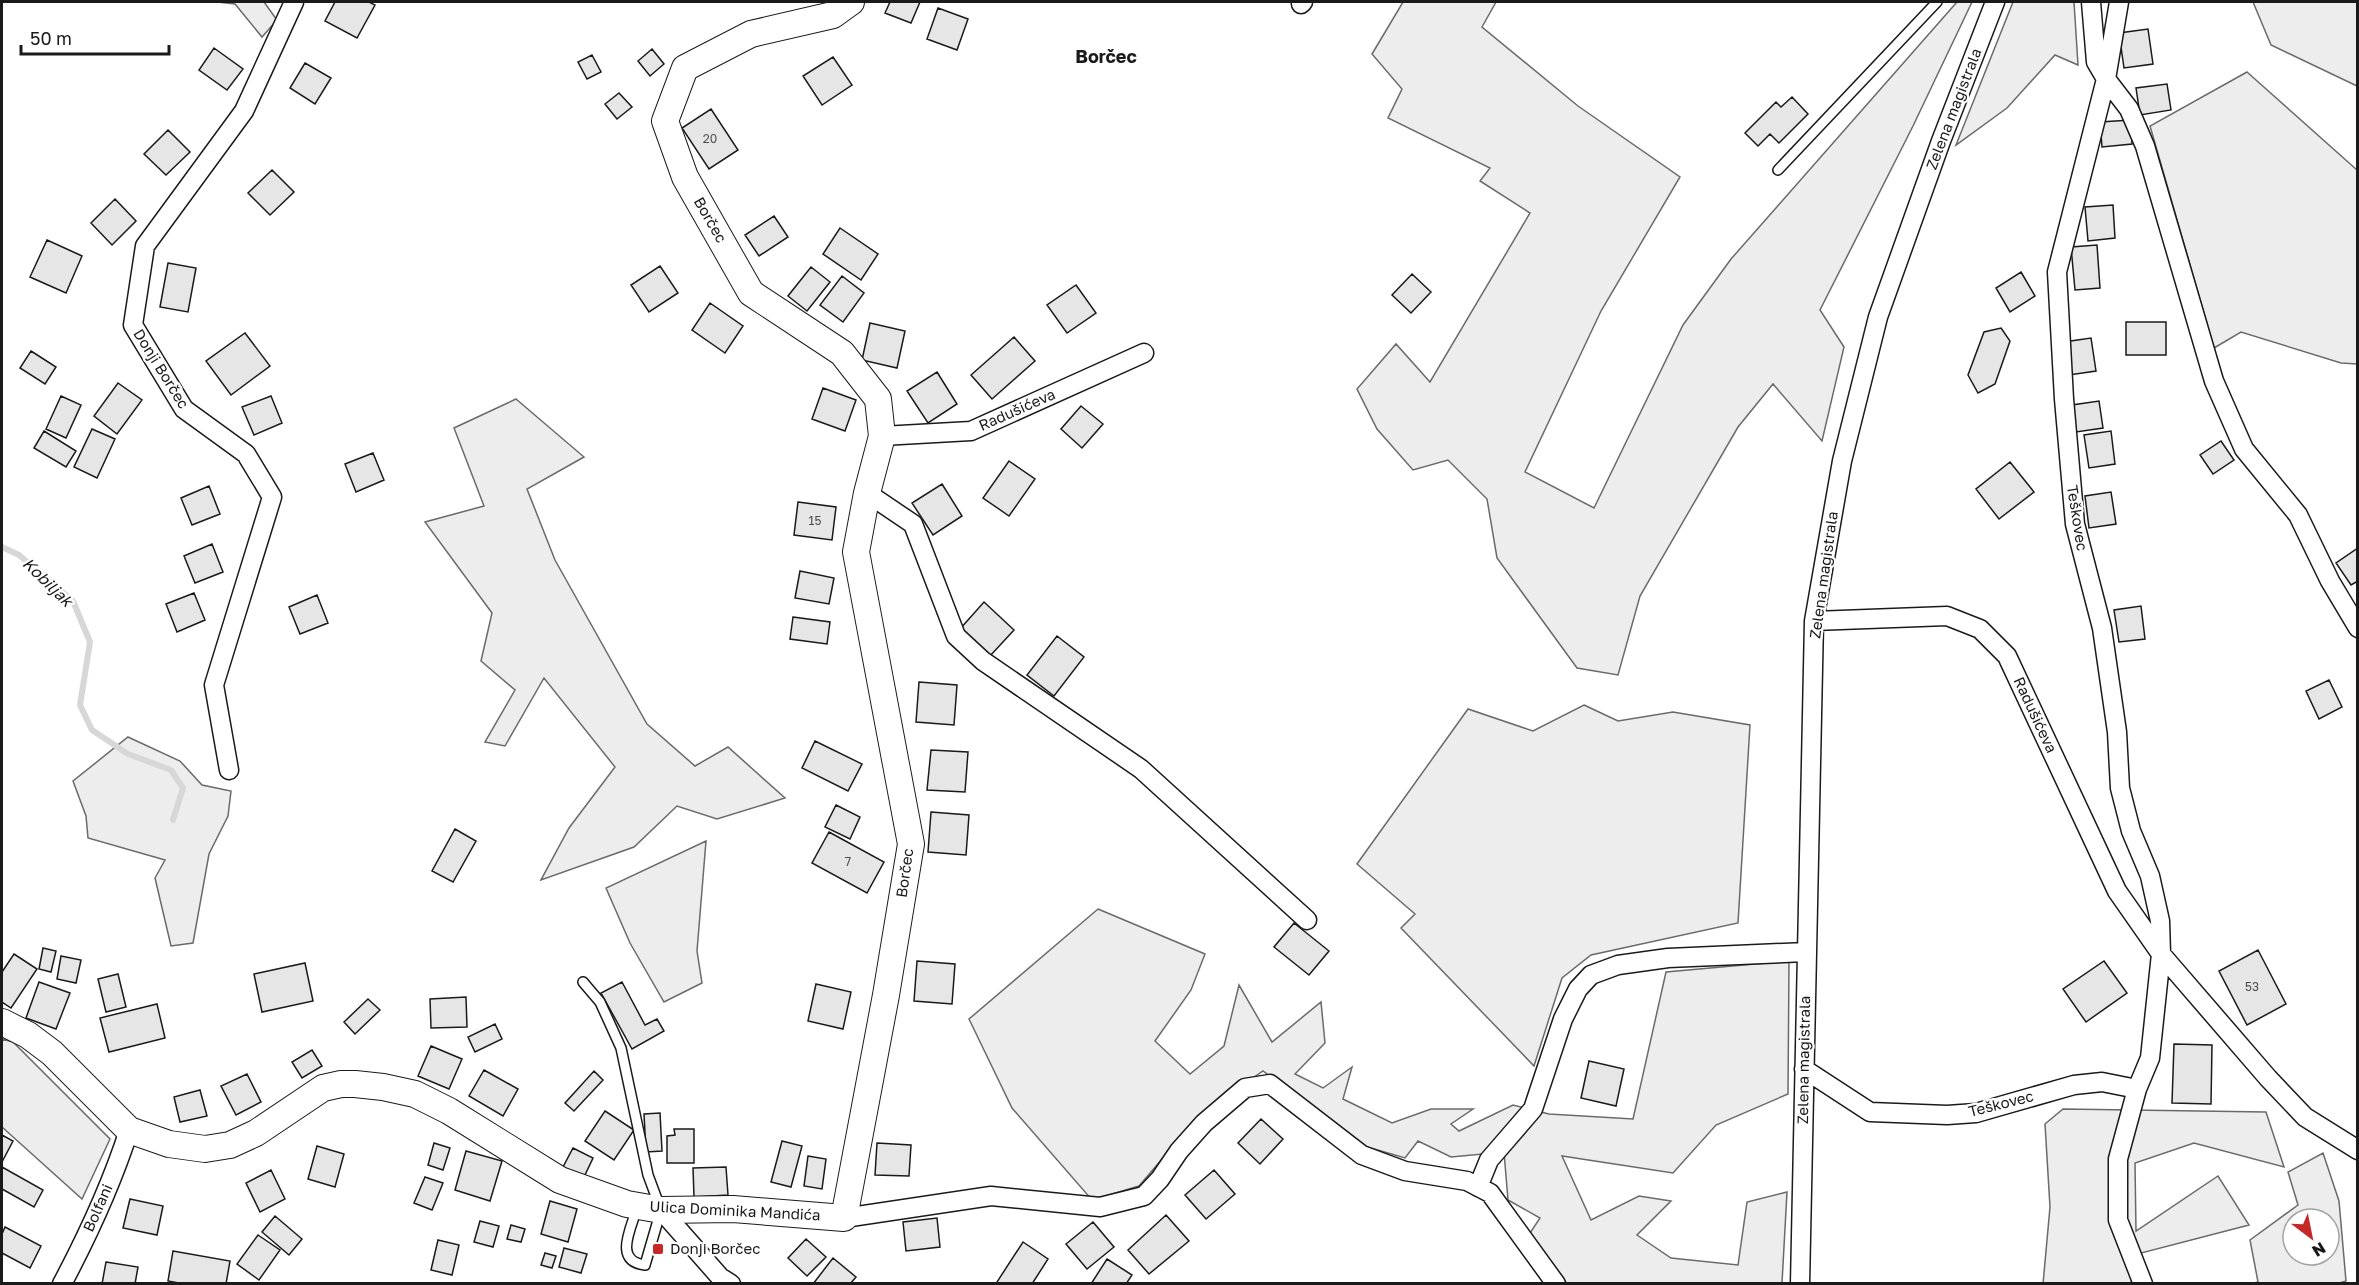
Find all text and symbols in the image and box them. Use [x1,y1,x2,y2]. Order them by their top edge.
scale bar [21,18,170,56]
text: 50 m [30,27,72,49]
district label: Borčec [1075,45,1137,67]
street label: Zelena magistrala [1922,45,1985,172]
house number: 20 [703,131,717,146]
street label: Borčec [691,193,731,246]
street label: Donji Borčec [130,325,193,412]
street label: Radušićeva [976,384,1058,434]
street label: Teškovec [2064,484,2092,552]
street label: Zelena magistrala [1805,510,1841,640]
house number: 15 [809,513,821,528]
water label: Kobiljak [19,553,79,612]
street label: Radušićeva [2010,674,2061,755]
street label: Borčec [892,847,916,899]
house number: 7 [845,854,851,869]
house number: 53 [2245,979,2259,994]
street label: Zelena magistrala [1793,996,1813,1124]
street label: Teškovec [1966,1086,2035,1120]
street label: Bolfani [79,1181,116,1234]
street label: Ulica Dominika Mandića [649,1197,821,1223]
north arrow [2281,1207,2341,1267]
text: N [2308,1238,2329,1261]
place label: Donji Borčec [670,1239,760,1257]
marker: Donji Borčec [651,1242,665,1256]

